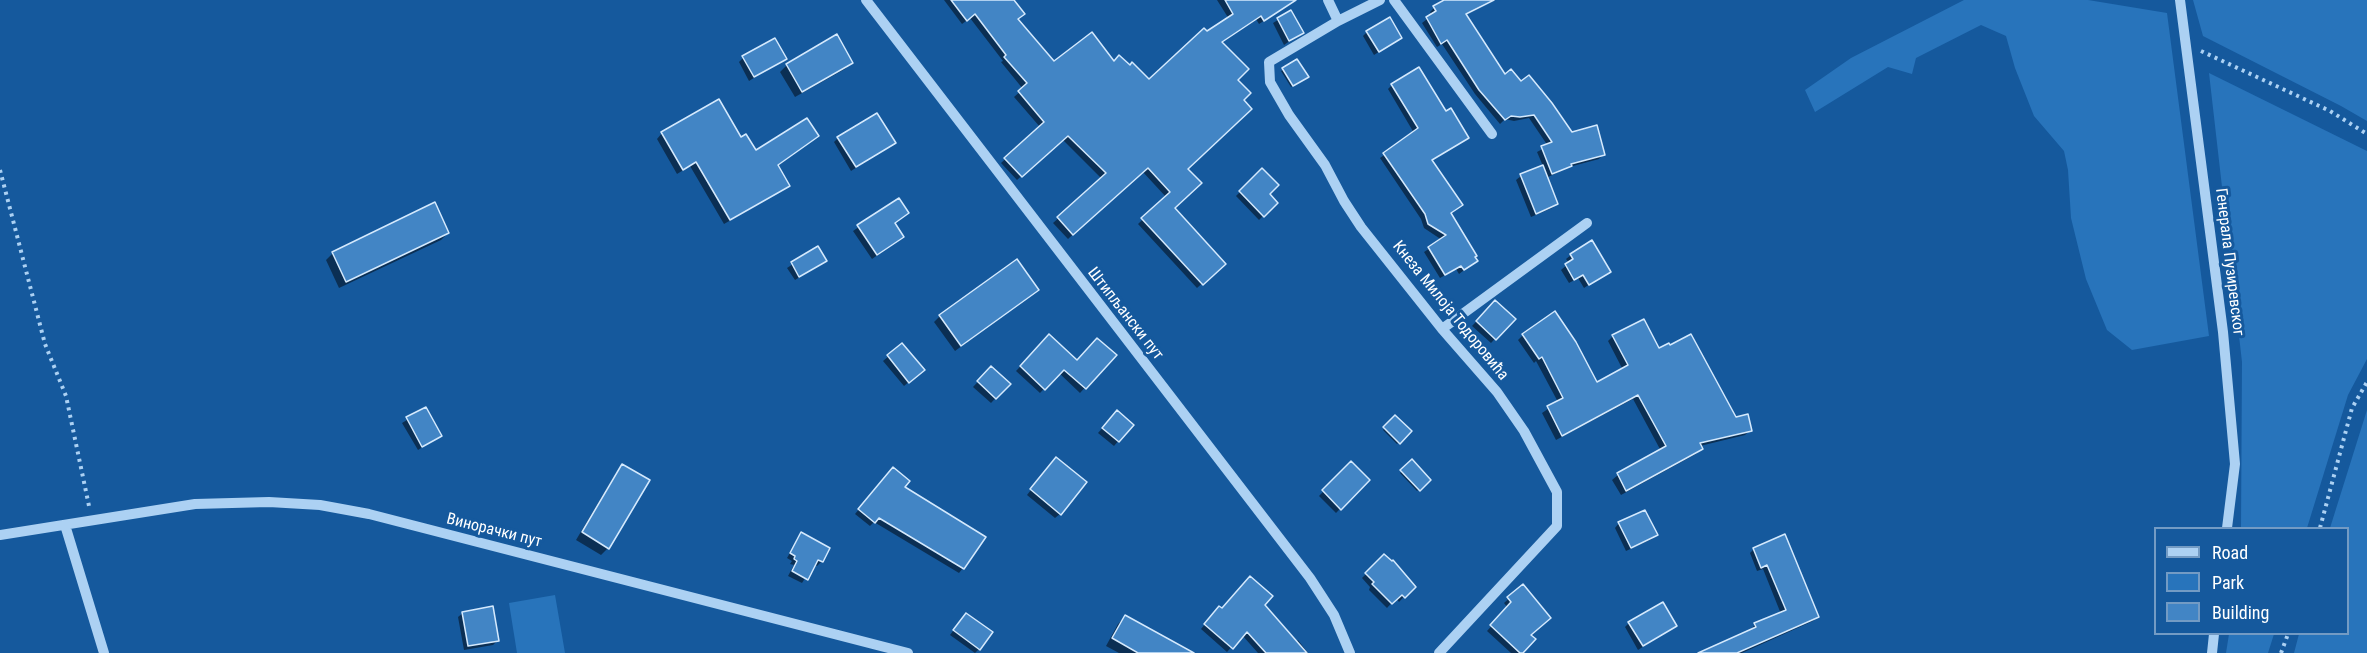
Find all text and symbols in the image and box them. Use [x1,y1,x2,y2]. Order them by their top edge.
street label: Генерала Пузиревског [2210,187,2248,337]
street label: Кнеза Милоја Тодоровића [1388,237,1512,385]
street label: Штипљански пут [1083,264,1167,364]
street label: Винорачки пут [444,510,544,552]
legend [2154,527,2349,635]
text: Road [2212,542,2248,563]
text: Park [2212,572,2244,593]
text: Building [2212,602,2269,623]

